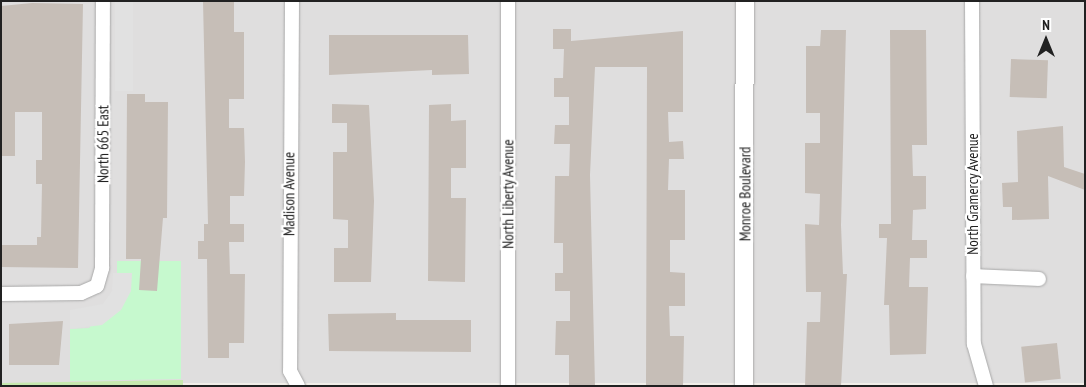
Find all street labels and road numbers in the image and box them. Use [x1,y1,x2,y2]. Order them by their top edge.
street label: North 665 East [94,105,112,183]
street label: North Gramercy Avenue [964,133,982,255]
street label: North Liberty Avenue [499,139,517,249]
street label: Monroe Boulevard [736,147,754,241]
street label: Madison Avenue [280,152,298,236]

